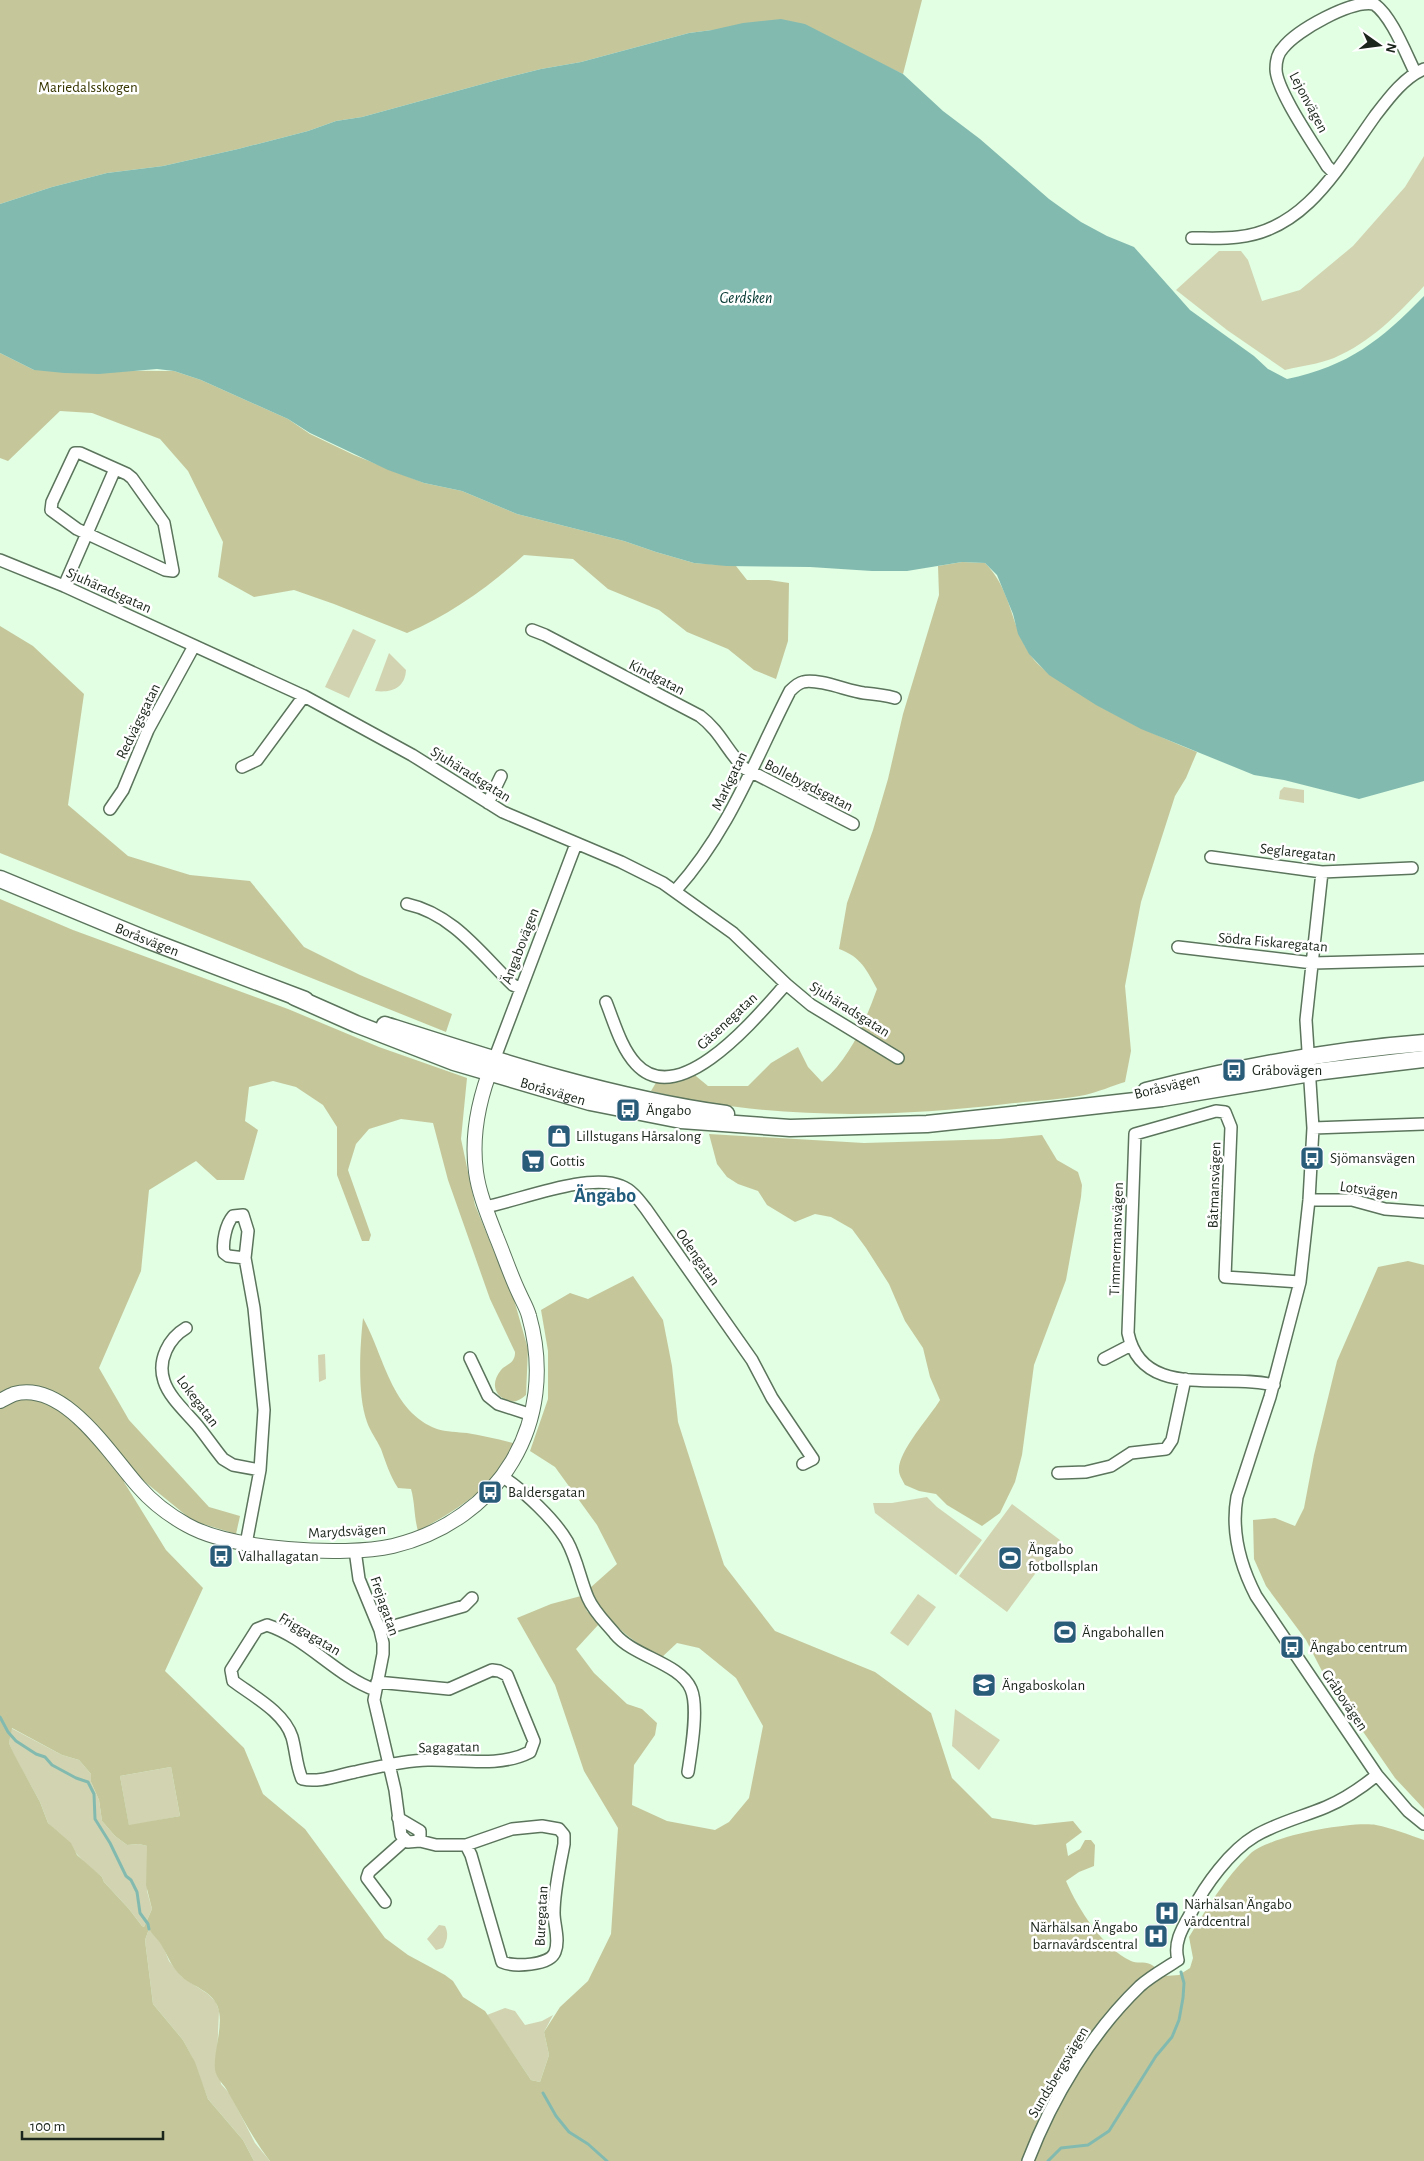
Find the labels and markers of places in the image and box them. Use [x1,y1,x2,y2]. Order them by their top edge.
bus stop icon: Gråbovägen [1221,1057,1247,1083]
place label: Gråbovägen [1252,1063,1322,1078]
bus stop icon: Ängabo [615,1097,641,1123]
place label: Ängabo [646,1102,691,1118]
shop icon: Lillstugans Hårsalong [546,1123,572,1149]
place label: Lillstugans Hårsalong [576,1129,702,1144]
bus stop icon: Sjömansvägen [1299,1145,1325,1171]
supermarket icon: Gottis [520,1148,546,1174]
place label: Sjömansvägen [1330,1151,1415,1166]
place label: Gottis [550,1154,585,1169]
bus stop icon: Baldersgatan [477,1479,503,1505]
place label: Baldersgatan [508,1485,585,1500]
place label: Ängabo fotbollsplan [1028,1541,1098,1574]
bus stop icon: Valhallagatan [208,1543,234,1569]
sports icon: Ängabo fotbollsplan [997,1545,1023,1571]
place label: Valhallagatan [238,1549,319,1564]
sports icon: Ängabohallen [1052,1619,1078,1645]
place label: Ängabohallen [1082,1624,1164,1640]
bus stop icon: Ängabo centrum [1279,1634,1305,1660]
place label: Ängabo centrum [1310,1639,1407,1655]
school or university icon: Ängaboskolan [971,1672,997,1698]
place label: Ängaboskolan [1002,1677,1085,1693]
place label: Närhälsan Ängabo vårdcentral [1184,1896,1292,1929]
hospital icon: Närhälsan Ängabo vårdcentral [1154,1900,1180,1926]
place label: Närhälsan Ängabo barnavårdscentral [1030,1919,1138,1952]
hospital icon: Närhälsan Ängabo barnavårdscentral [1143,1923,1169,1949]

